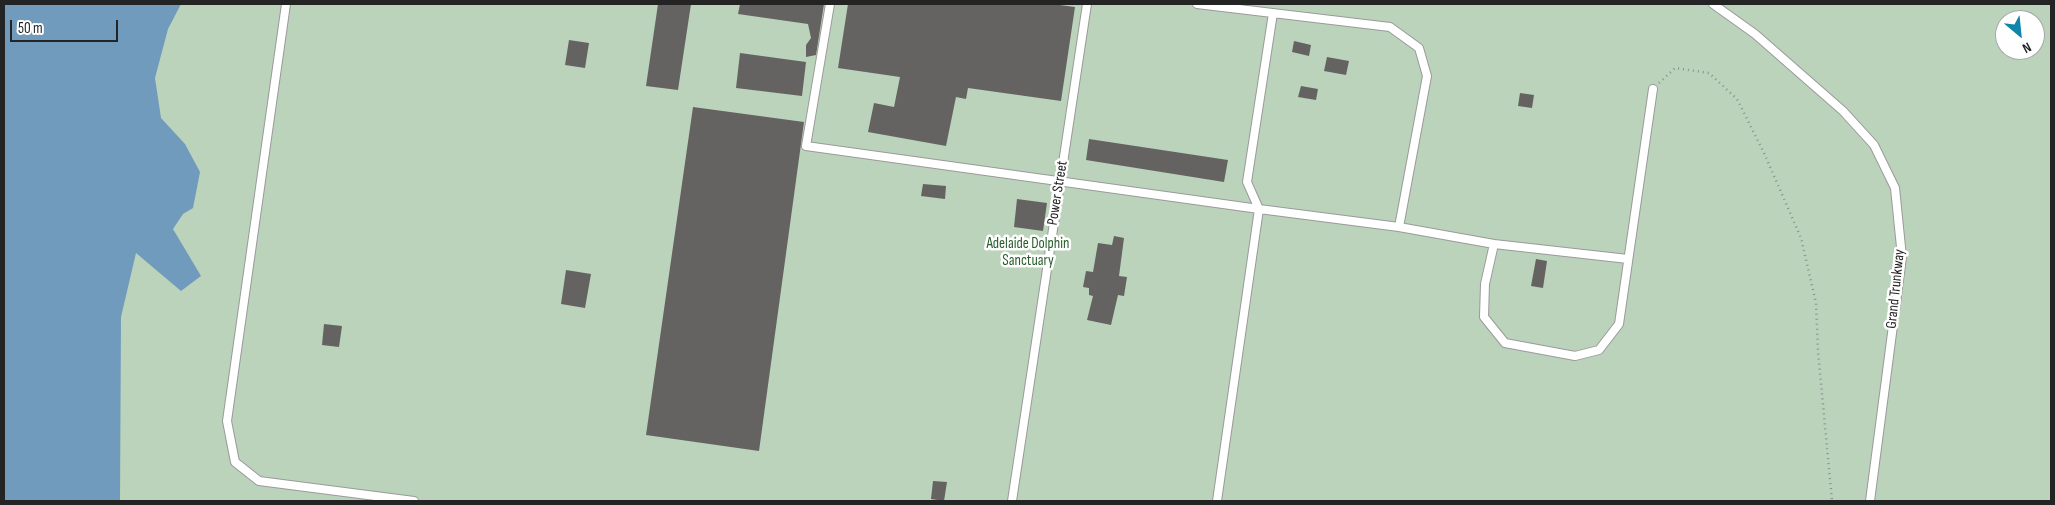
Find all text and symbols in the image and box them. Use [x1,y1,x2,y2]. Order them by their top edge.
scale bar [12,10,120,42]
north arrow [1995,10,2045,60]
text: 50 m [18,19,43,38]
text: N [2020,39,2034,57]
street label: Power Street [1044,159,1072,227]
park label: Adelaide Dolphin Sanctuary [987,235,1069,270]
street label: Grand Trunkway [1883,248,1909,330]

